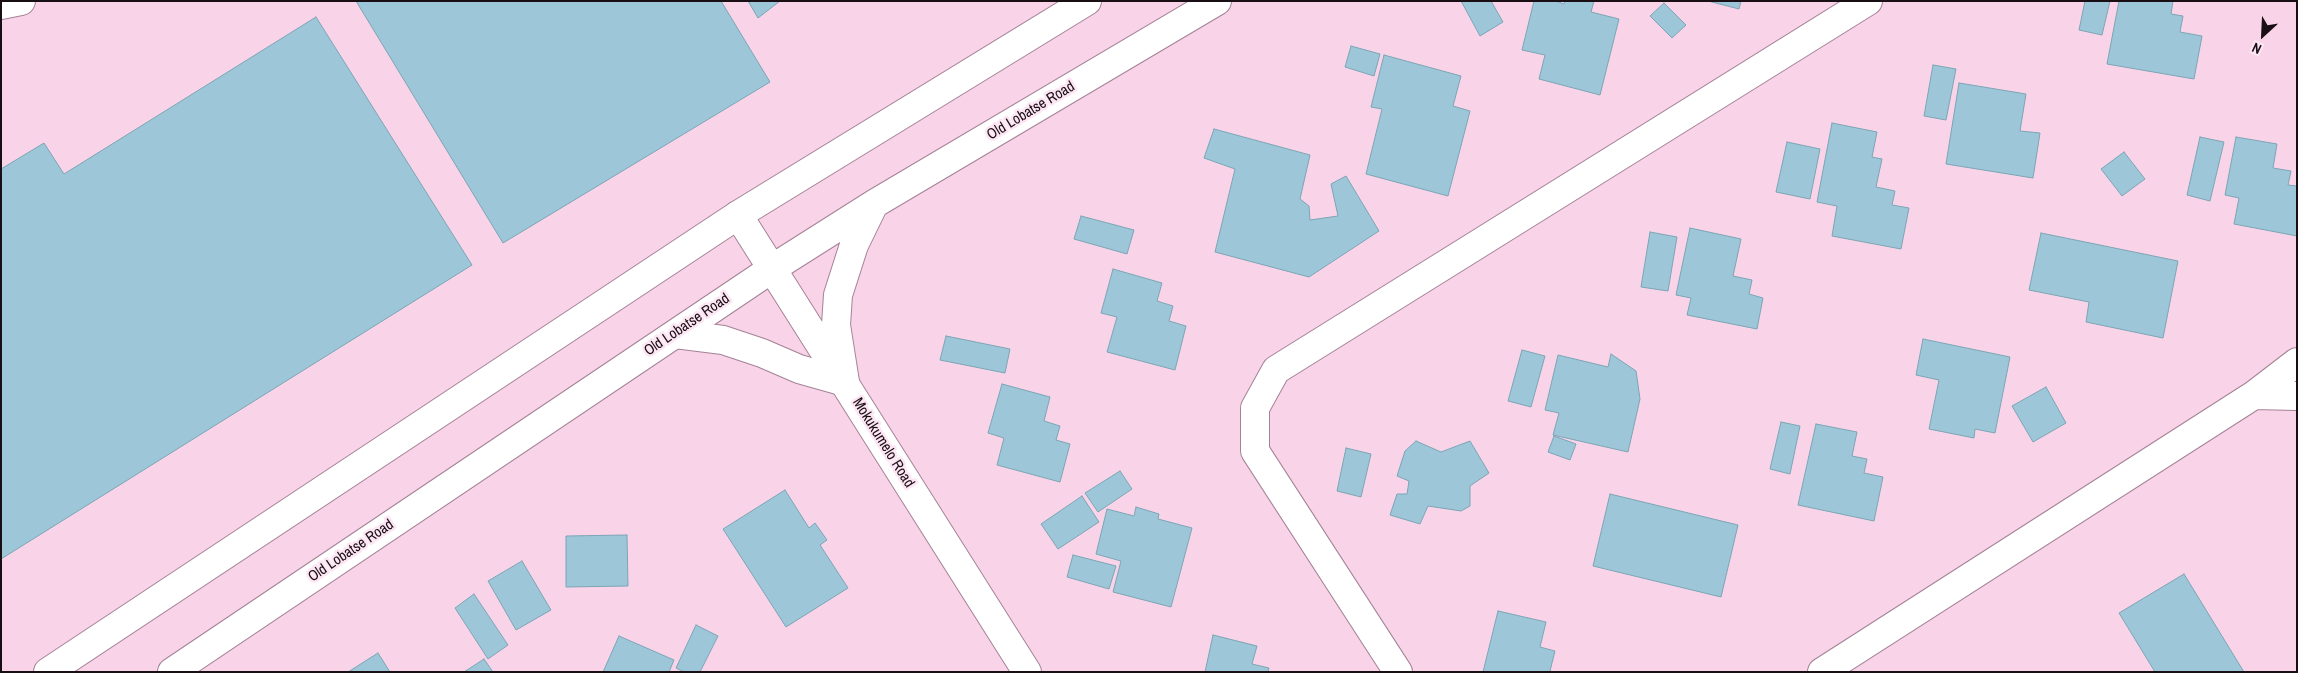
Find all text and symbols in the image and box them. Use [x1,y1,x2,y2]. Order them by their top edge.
north arrow [2238,10,2288,60]
text: N [2249,39,2264,59]
street label: Old Lobatse Road [984,78,1078,144]
street label: Old Lobatse Road [641,290,733,360]
street label: Mokukumelo Road [848,395,918,491]
street label: Old Lobatse Road [305,516,397,586]

